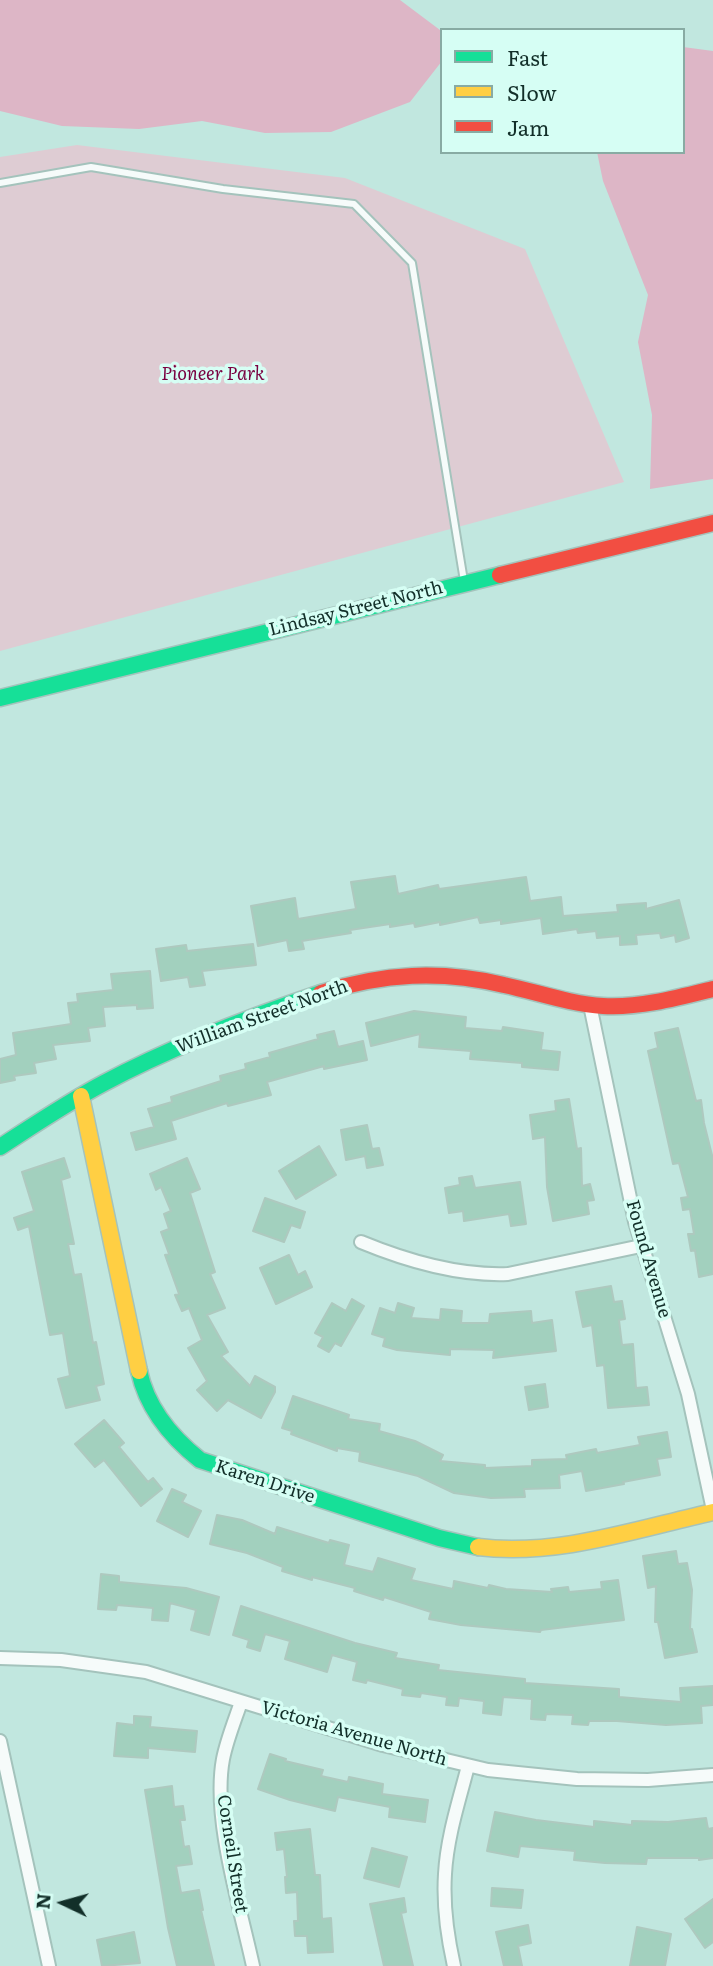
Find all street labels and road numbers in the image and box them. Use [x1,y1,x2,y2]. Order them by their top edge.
street label: Lindsay Street North [267,577,445,641]
street label: William Street North [173,976,351,1058]
street label: Found Avenue [621,1197,675,1321]
street label: Karen Drive [213,1456,317,1508]
street label: Victoria Avenue North [259,1697,449,1771]
street label: Corneil Street [212,1793,252,1915]

